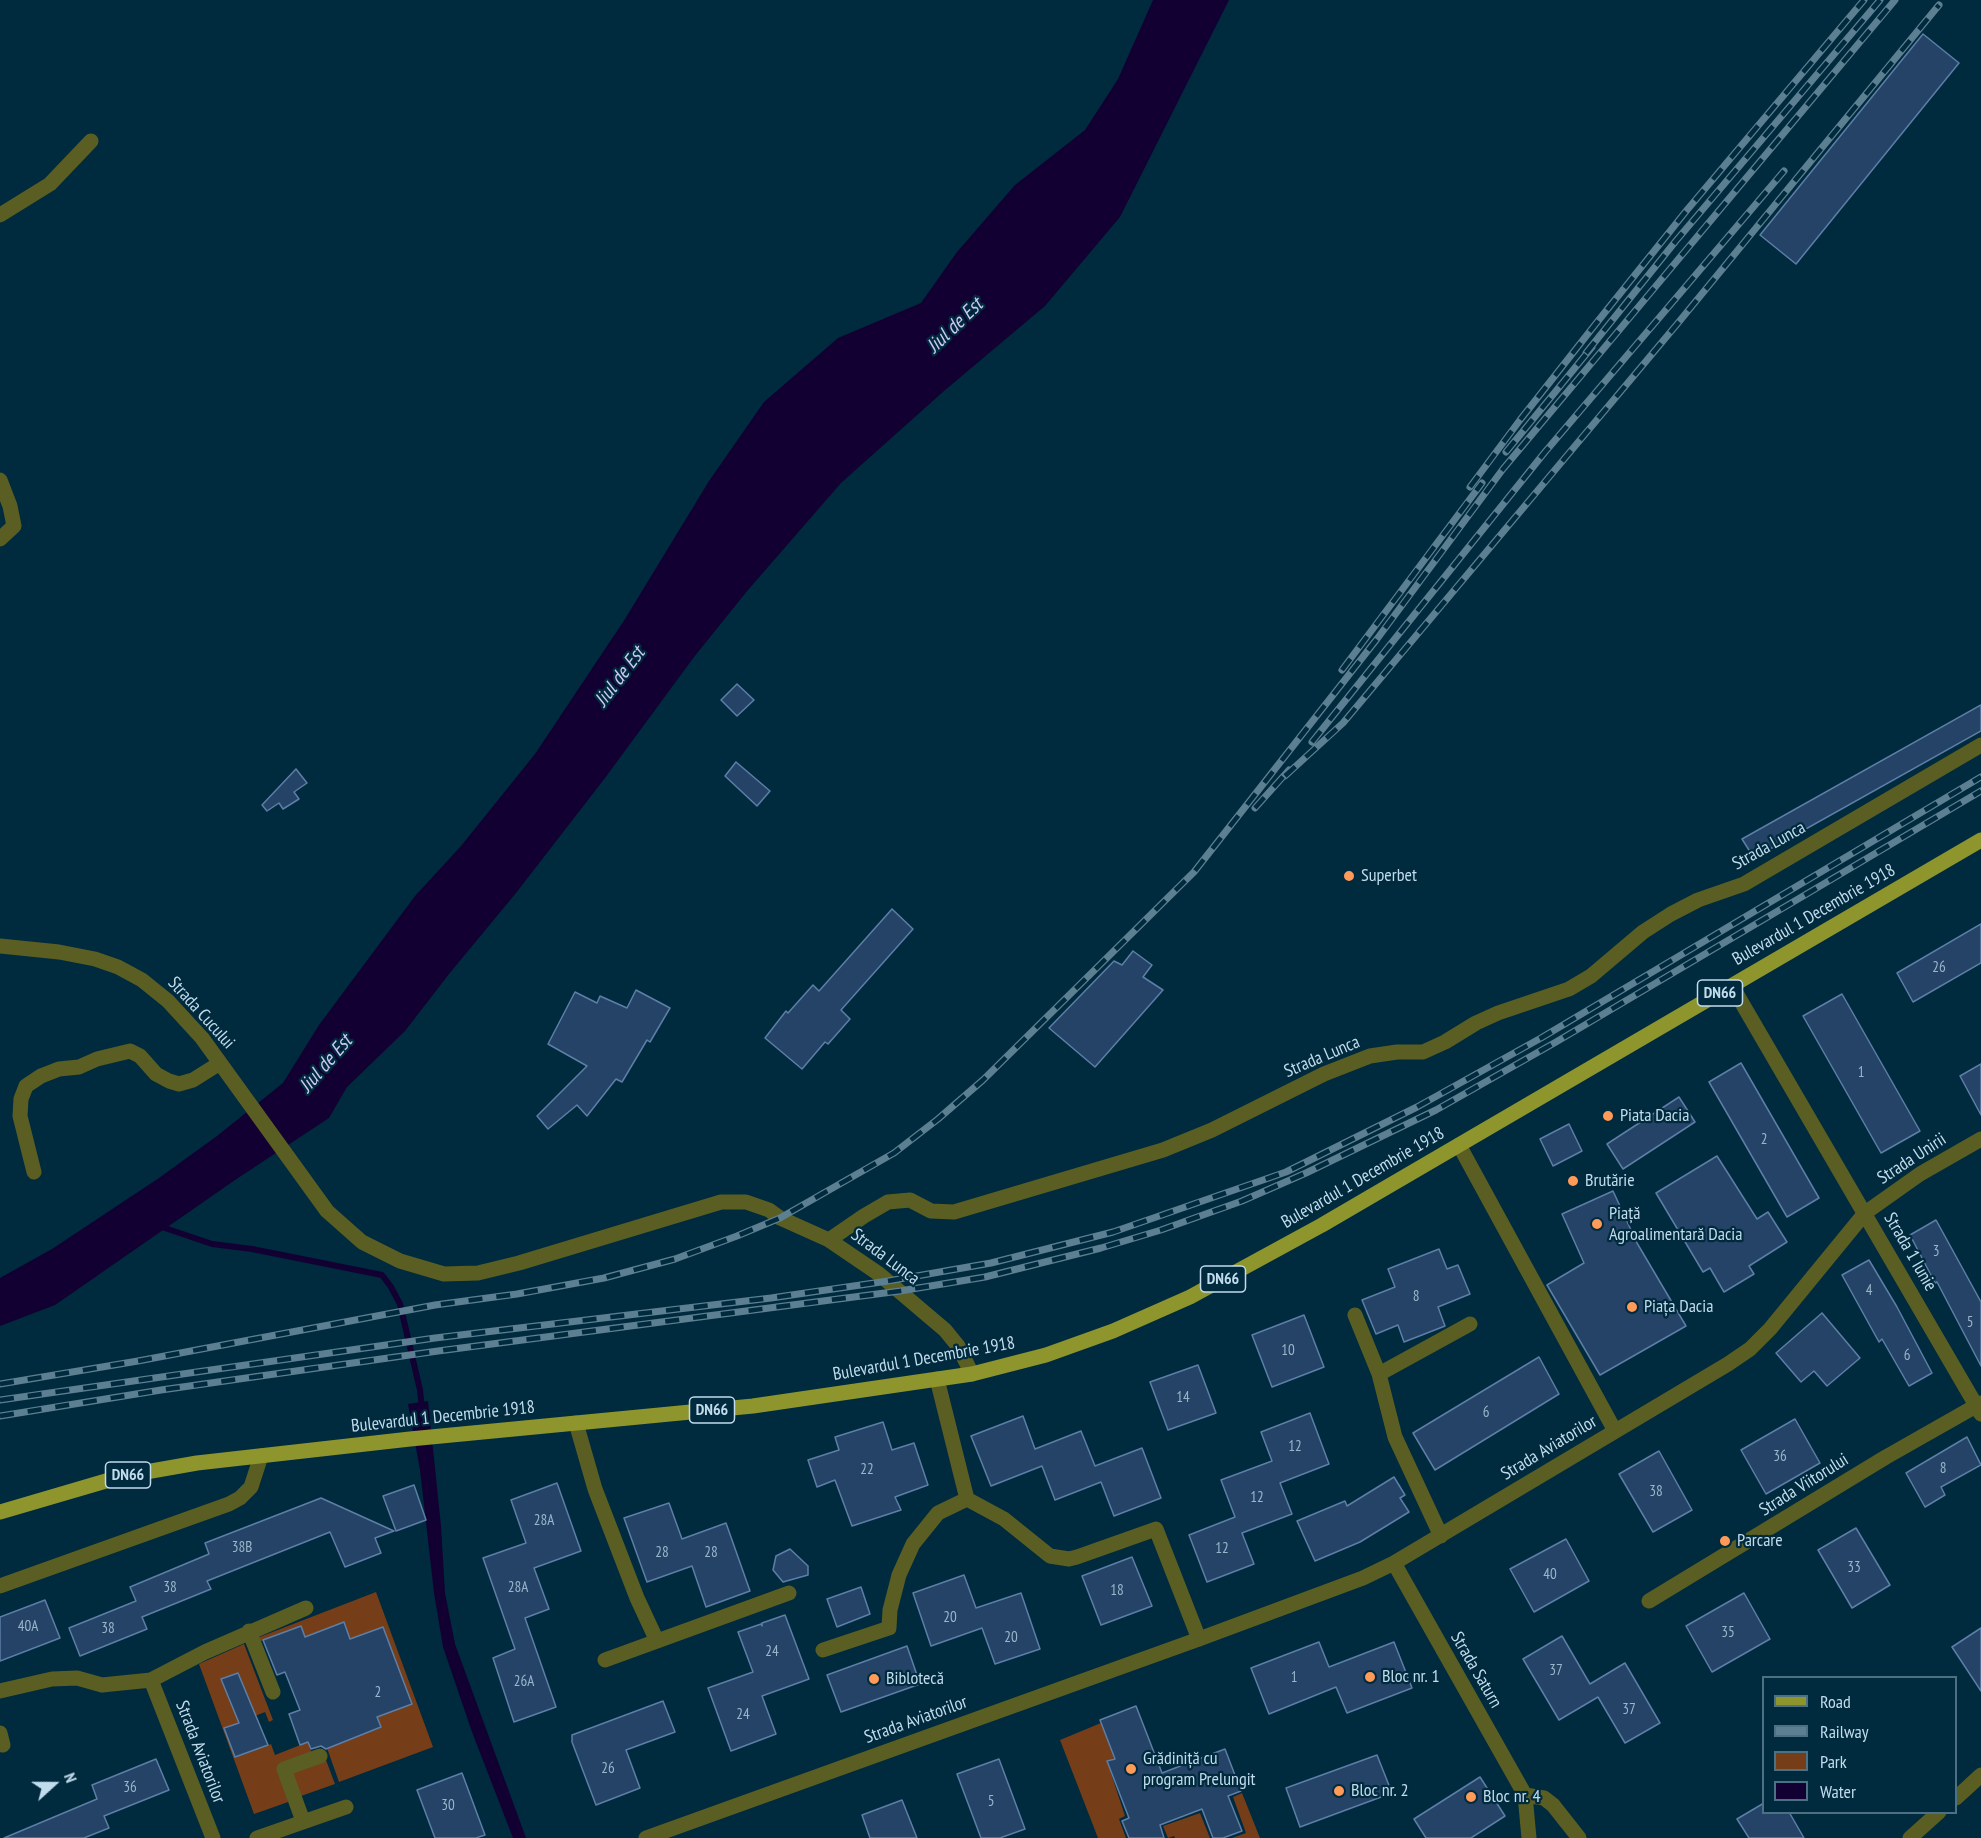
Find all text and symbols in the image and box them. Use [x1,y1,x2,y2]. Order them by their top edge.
water label: Jiul de Est [922,293,988,359]
water label: Jiul de Est [590,642,650,712]
street label: Strada Lunca [1729,817,1809,875]
street label: Bulevardul 1 Decembrie 1918 [1729,860,1899,970]
place label: Superbet [1361,865,1417,887]
marker: Superbet [1342,869,1356,883]
house number: 26 [1932,959,1946,977]
street label: Strada Cucului [163,972,239,1054]
road number: DN66 [1698,980,1742,1006]
water label: Jiul de Est [294,1030,358,1098]
street label: Strada Lunca [1281,1031,1363,1083]
house number: 1 [1858,1064,1864,1082]
place label: Piata Dacia [1620,1105,1689,1127]
marker: Piata Dacia [1601,1109,1615,1123]
street label: Bulevardul 1 Decembrie 1918 [1278,1123,1448,1233]
street label: Strada Unirii [1874,1129,1950,1189]
house number: 2 [1761,1131,1767,1149]
place label: Brutărie [1585,1170,1635,1192]
marker: Brutărie [1566,1174,1580,1188]
place label: Piață Agroalimentară Dacia [1609,1203,1742,1246]
street label: Strada 1 Iunie [1879,1209,1941,1295]
marker: Piață Agroalimentară Dacia [1590,1217,1604,1231]
street label: Strada Lunca [847,1224,923,1290]
house number: 3 [1933,1243,1939,1261]
road number: DN66 [1200,1266,1246,1292]
house number: 4 [1866,1282,1872,1300]
house number: 8 [1413,1288,1419,1306]
place label: Piața Dacia [1644,1296,1713,1318]
marker: Piața Dacia [1625,1300,1639,1314]
house number: 5 [1967,1314,1973,1332]
street label: Bulevardul 1 Decembrie 1918 [831,1332,1017,1386]
house number: 10 [1281,1342,1295,1360]
house number: 6 [1904,1347,1910,1365]
house number: 14 [1176,1389,1190,1407]
street label: Bulevardul 1 Decembrie 1918 [350,1397,536,1437]
road number: DN66 [690,1397,734,1423]
house number: 6 [1483,1404,1489,1422]
street label: Strada Aviatorilor [1497,1411,1601,1485]
house number: 12 [1288,1438,1302,1456]
house number: 36 [1773,1448,1787,1466]
street label: Strada Viitorului [1755,1449,1853,1521]
house number: 8 [1940,1460,1946,1478]
house number: 22 [860,1461,874,1479]
road number: DN66 [106,1462,150,1488]
house number: 38 [1649,1483,1663,1501]
house number: 12 [1250,1489,1264,1507]
house number: 28A [534,1512,554,1530]
place label: Parcare [1737,1530,1783,1552]
marker: Parcare [1718,1534,1732,1548]
house number: 38B [232,1539,252,1557]
house number: 12 [1215,1540,1229,1558]
house number: 28 [655,1544,669,1562]
house number: 28 [704,1544,718,1562]
house number: 33 [1847,1559,1861,1577]
house number: 40 [1543,1566,1557,1584]
house number: 38 [163,1579,177,1597]
house number: 28A [508,1579,528,1597]
house number: 18 [1110,1582,1124,1600]
house number: 20 [943,1609,957,1627]
house number: 40A [18,1618,38,1636]
house number: 38 [101,1620,115,1638]
house number: 35 [1721,1624,1735,1642]
street label: Strada Saturn [1446,1628,1506,1712]
house number: 20 [1004,1629,1018,1647]
house number: 24 [765,1643,779,1661]
house number: 37 [1549,1662,1563,1680]
place label: Bloc nr. 1 [1382,1666,1440,1688]
place label: Biblotecă [886,1668,944,1690]
house number: 1 [1291,1669,1297,1687]
marker: Bloc nr. 1 [1363,1670,1377,1684]
marker: Biblotecă [867,1672,881,1686]
house number: 26A [514,1673,534,1691]
legend [1762,1676,1957,1814]
house number: 2 [375,1684,381,1702]
text: Road [1820,1690,1851,1713]
street label: Strada Aviatorilor [862,1691,970,1749]
street label: Strada Aviatorilor [171,1698,229,1806]
house number: 37 [1622,1701,1636,1719]
house number: 24 [736,1706,750,1724]
text: Railway [1820,1720,1869,1743]
place label: Grădiniță cu program Prelungit [1143,1748,1256,1790]
text: Park [1820,1750,1847,1773]
north arrow [24,1754,84,1814]
house number: 26 [601,1760,615,1778]
marker: Grădiniță cu program Prelungit [1124,1762,1138,1776]
text: N [60,1770,82,1785]
house number: 36 [123,1779,137,1797]
place label: Bloc nr. 2 [1351,1780,1409,1802]
text: Water [1820,1780,1856,1803]
marker: Bloc nr. 2 [1332,1784,1346,1798]
place label: Bloc nr. 4 [1483,1786,1541,1808]
marker: Bloc nr. 4 [1464,1790,1478,1804]
house number: 5 [988,1793,994,1811]
house number: 30 [441,1797,455,1815]

